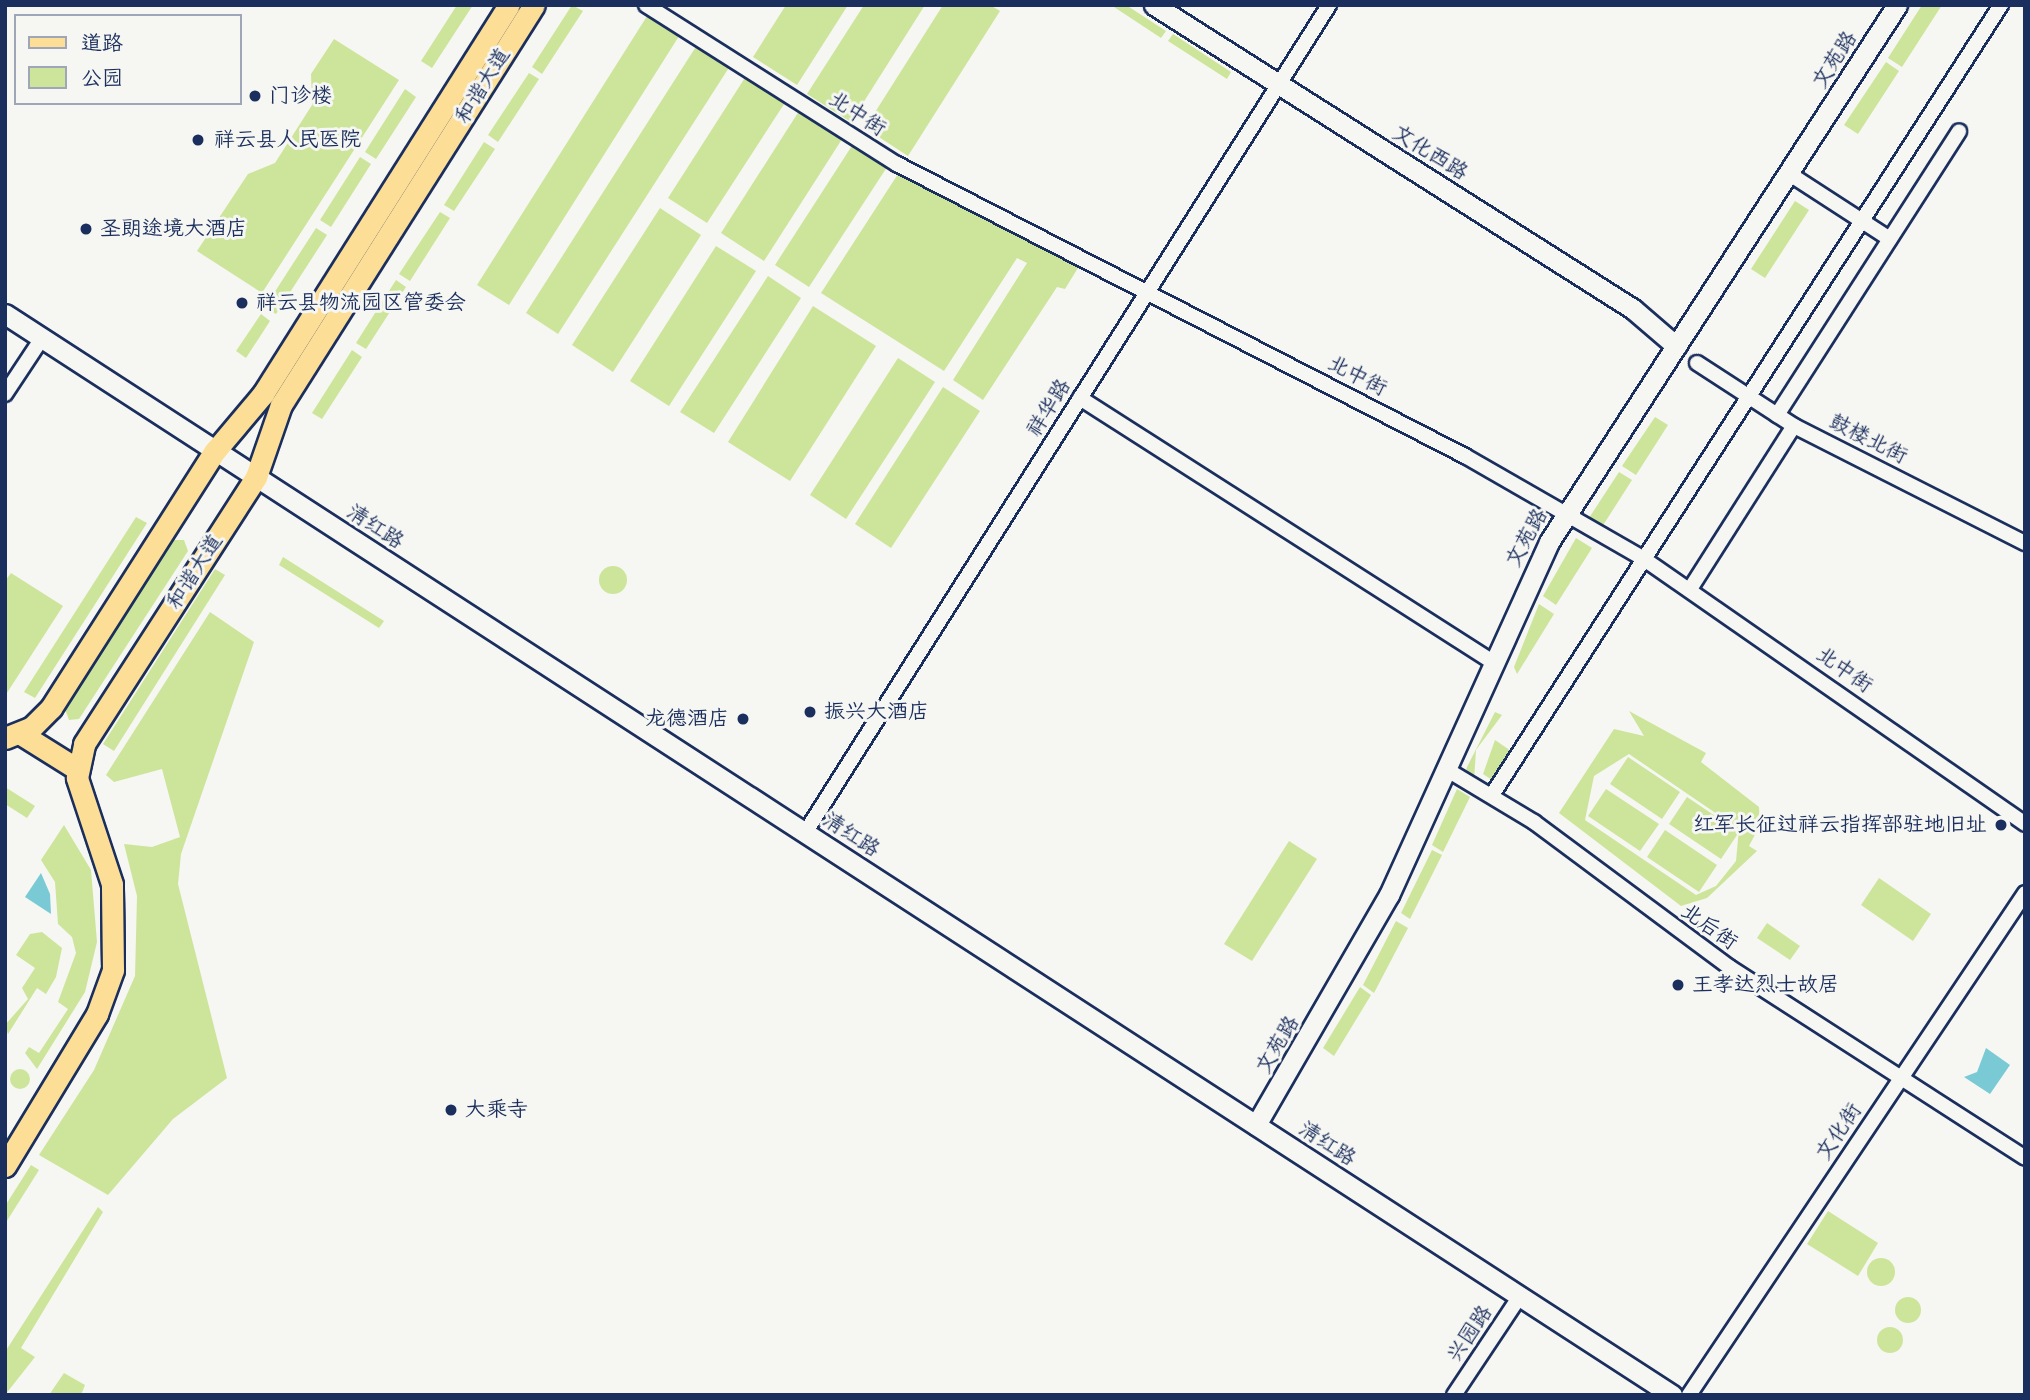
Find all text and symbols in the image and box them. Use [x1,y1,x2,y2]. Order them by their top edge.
legend [14,14,242,105]
street label: 文苑路 [1807,27,1863,93]
text: 道路 [81,29,123,58]
street label: 和谐大道 [450,44,516,128]
text: 公园 [81,64,123,93]
place label: 门诊楼 [269,83,332,109]
street label: 北中街 [824,86,890,142]
marker: 门诊楼 [247,88,263,104]
street label: 文化西路 [1388,120,1472,186]
place label: 祥云县人民医院 [214,127,361,153]
marker: 祥云县人民医院 [188,130,208,150]
place label: 圣朗途境大酒店 [100,216,247,242]
marker: 圣朗途境大酒店 [78,221,94,237]
place label: 祥云县物流园区管委会 [256,290,466,316]
marker: 祥云县物流园区管委会 [234,295,250,311]
street label: 北中街 [1323,350,1391,402]
street label: 祥华路 [1022,375,1076,441]
street label: 鼓楼北街 [1825,409,1911,469]
street label: 清红路 [342,499,408,555]
street label: 文苑路 [1501,504,1553,572]
street label: 和谐大道 [162,530,228,614]
street label: 北中街 [1811,642,1877,698]
place label: 振兴大酒店 [824,699,929,725]
marker: 振兴大酒店 [802,704,818,720]
place label: 龙德酒店 [645,706,729,732]
marker: 龙德酒店 [735,711,751,727]
street label: 清红路 [818,807,884,863]
place label: 红军长征过祥云指挥部驻地旧址 [1693,812,1987,838]
marker: 红军长征过祥云指挥部驻地旧址 [1993,817,2009,833]
street label: 北后街 [1676,899,1742,955]
place label: 王孝达烈士故居 [1692,972,1839,998]
marker: 王孝达烈士故居 [1670,977,1686,993]
street label: 文苑路 [1251,1012,1305,1078]
place label: 大乘寺 [465,1097,528,1123]
street label: 文化街 [1811,1099,1867,1165]
marker: 大乘寺 [443,1102,459,1118]
street label: 清红路 [1294,1116,1360,1172]
street label: 兴园路 [1442,1301,1498,1367]

